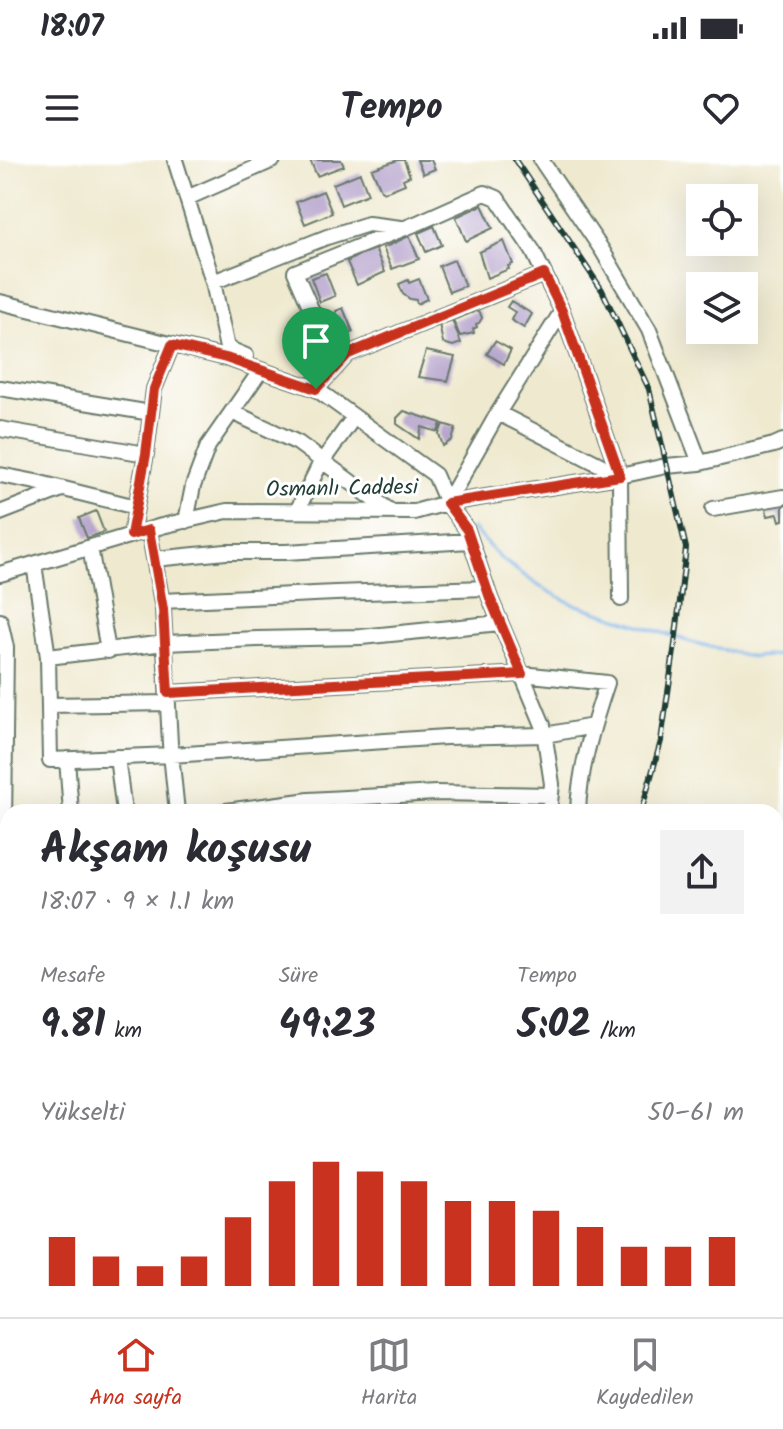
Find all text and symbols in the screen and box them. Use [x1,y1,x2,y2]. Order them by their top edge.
text: 18:07 [40,4,104,52]
text: Tempo [340,80,443,137]
icon: menu [40,86,84,130]
icon: heart [699,86,743,130]
map controls [686,184,758,344]
button: locate [686,184,758,256]
button: layers [686,272,758,344]
pin [282,307,350,389]
icon: arrive [294,319,338,363]
street label: Osmanlı Caddesi [266,471,419,508]
text: Akşam koşusu [40,816,311,886]
button: share [660,830,744,914]
text: 18:07 · 9 × 1.1 km [40,881,234,923]
text: Mesafe [40,959,105,994]
text: Süre [279,959,318,994]
text: Tempo [517,959,577,994]
text: 9.81 [40,994,105,1058]
text: 49:23 [279,994,376,1058]
text: 5:02 [517,994,591,1058]
text: km [105,1014,142,1049]
text: /km [591,1014,636,1049]
text: Yükselti [40,1092,125,1134]
text: 50–61 m [647,1092,744,1134]
tab: Ana sayfa [89,1333,182,1416]
tab: Harita [361,1333,417,1416]
tab: Kaydedilen [596,1333,694,1416]

